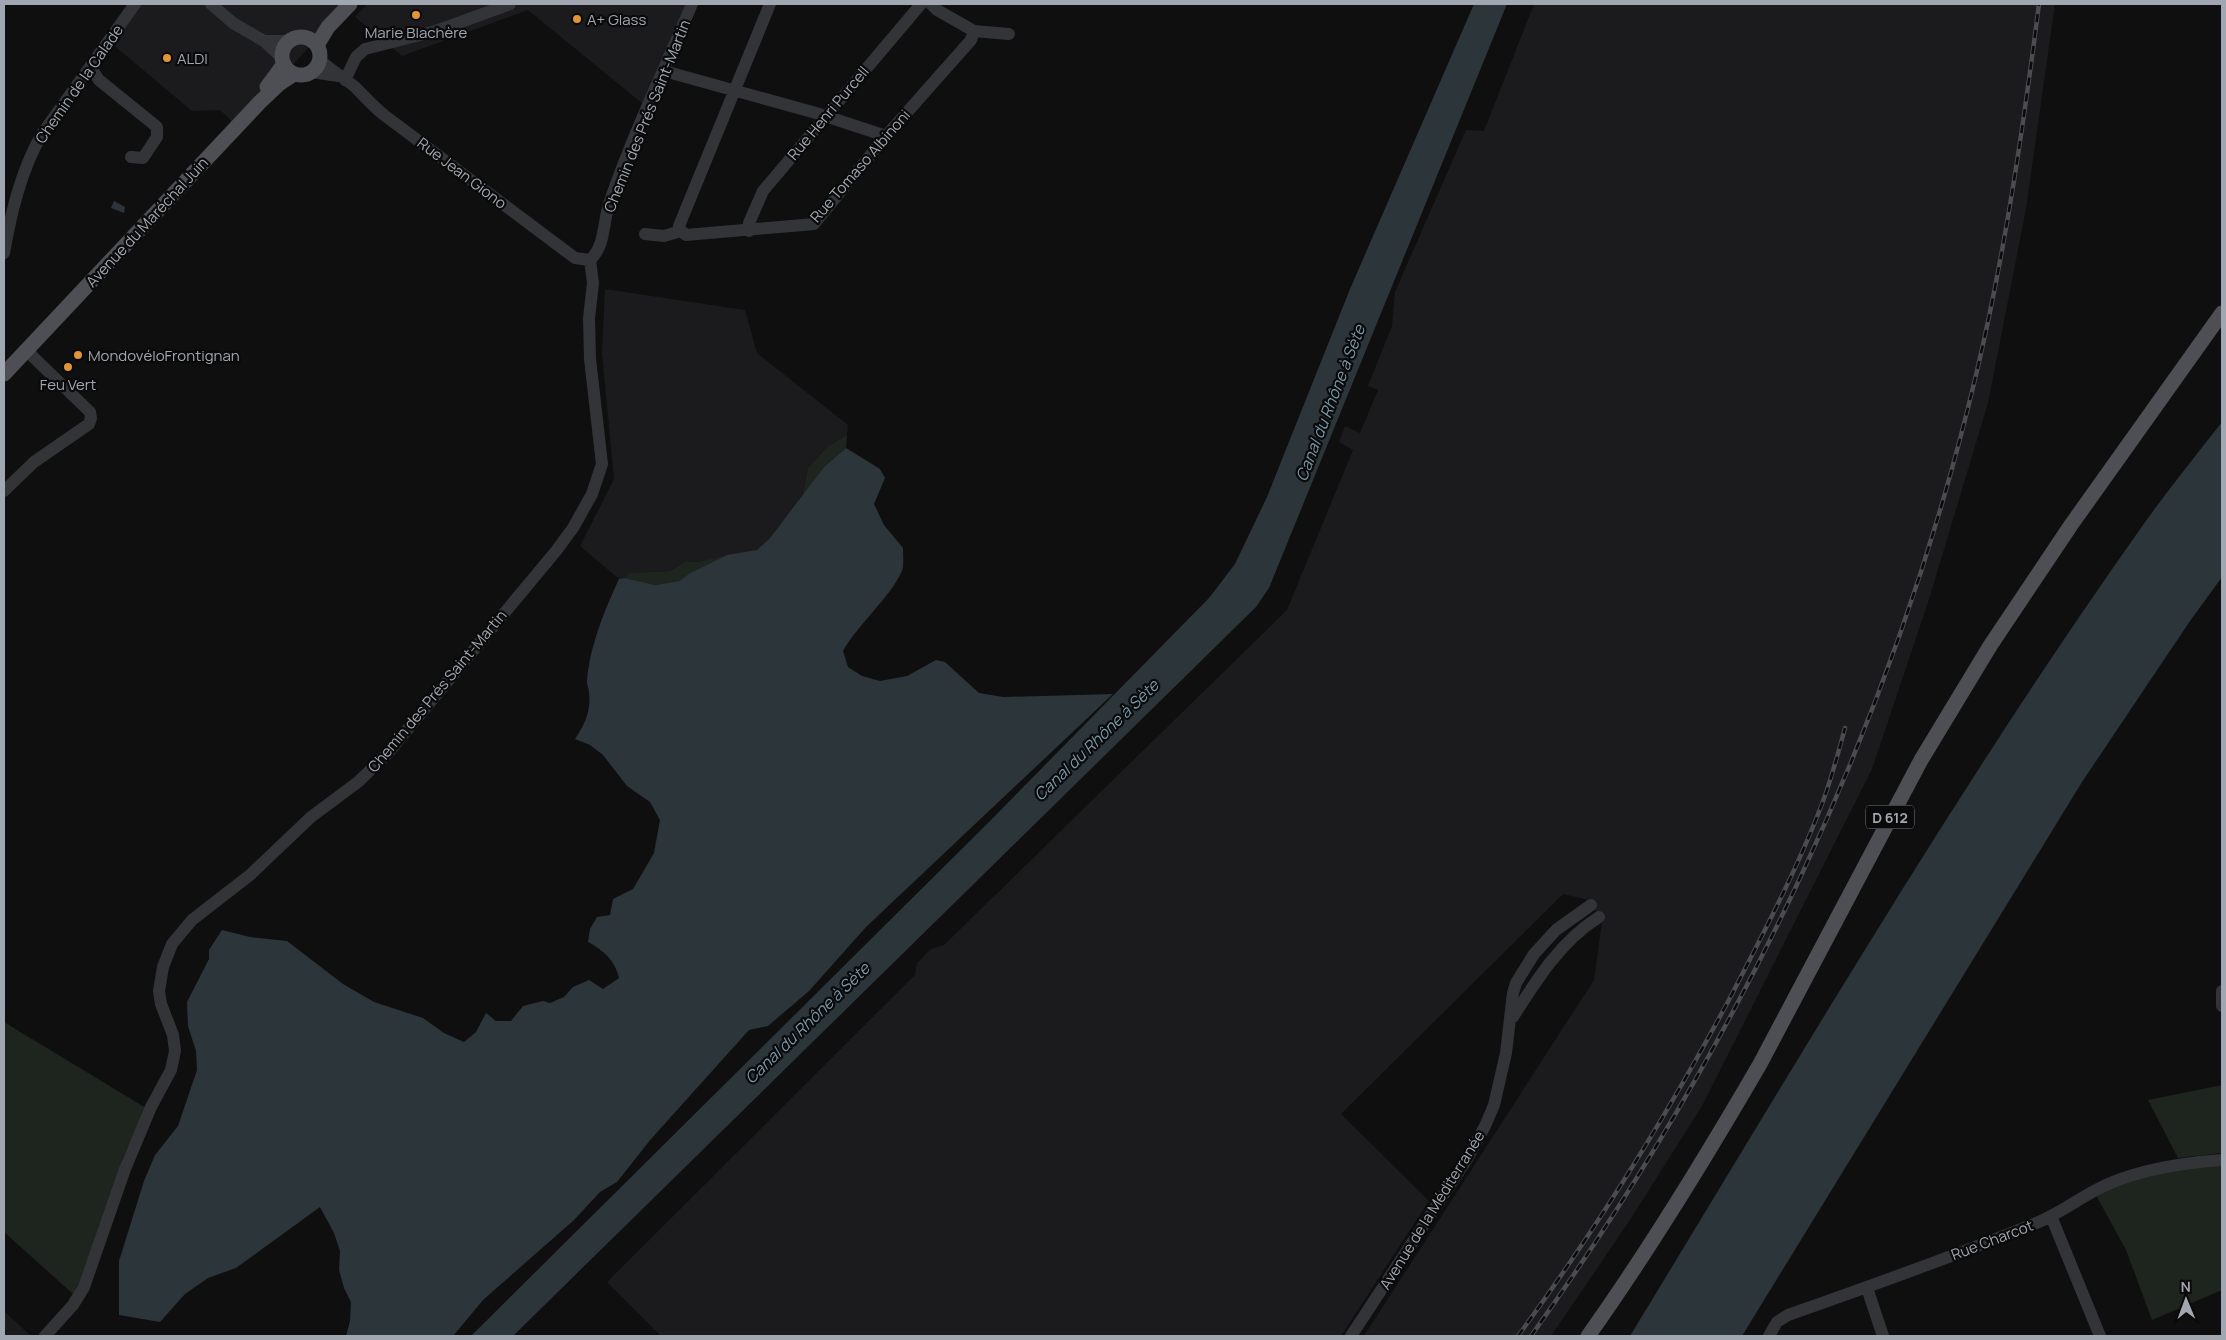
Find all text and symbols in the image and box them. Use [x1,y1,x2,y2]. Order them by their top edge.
marker: Marie Blachère [410,9,422,21]
place label: A+ Glass [587,9,646,30]
marker: A+ Glass [571,13,583,25]
street label: Chemin des Prés Saint-Martin [599,16,695,215]
street label: Chemin de la Calade [30,20,128,148]
place label: Marie Blachère [365,22,468,43]
place label: ALDI [177,48,208,69]
marker: ALDI [161,52,173,64]
street label: Rue Henri Purcell [782,61,874,165]
street label: Rue Tomaso Albinoni [805,105,915,227]
street label: Rue Jean Giono [413,133,511,214]
street label: Avenue du Maréchal Juin [81,152,213,292]
water label: Canal du Rhône à Sète [1290,320,1371,484]
place label: MondovéloFrontignan [88,345,240,366]
marker: MondovéloFrontignan [72,349,84,361]
marker: Feu Vert [62,361,74,373]
place label: Feu Vert [40,374,96,395]
street label: Chemin des Prés Saint-Martin [363,605,511,777]
water label: Canal du Rhône à Sète [1029,673,1164,805]
road number: D 612 [1866,806,1914,829]
water label: Canal du Rhône à Sète [740,956,875,1088]
street label: Avenue de la Méditerranée [1375,1126,1490,1293]
street label: Rue Charcot [1948,1215,2036,1265]
north arrow [2161,1275,2211,1325]
text: N [2181,1277,2191,1296]

